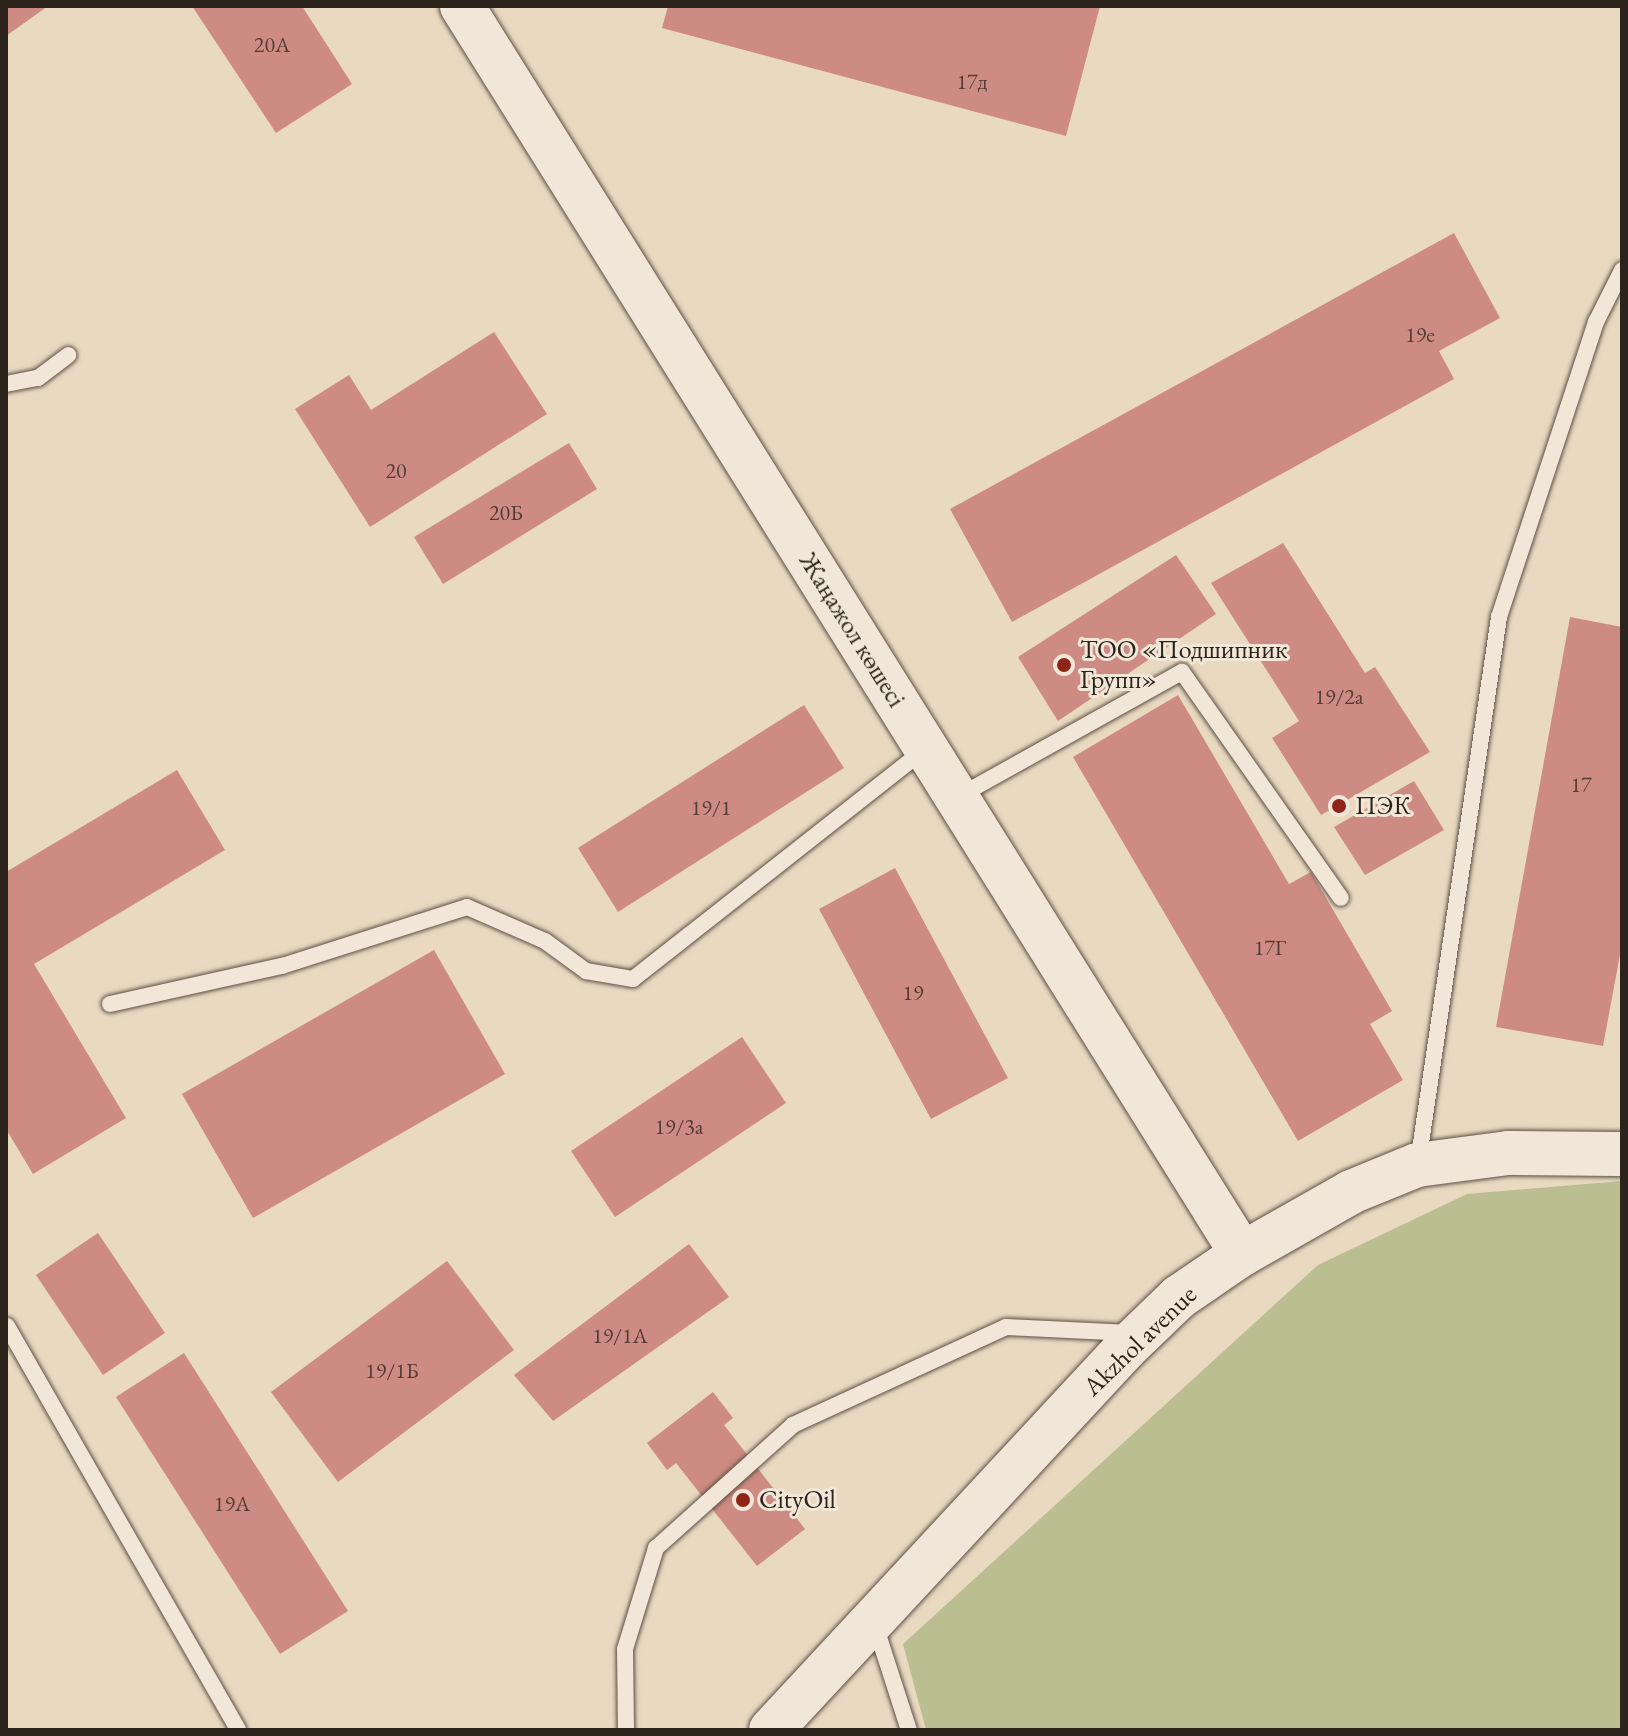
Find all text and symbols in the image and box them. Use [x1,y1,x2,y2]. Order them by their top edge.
house number: 20А [254,32,290,58]
house number: 17д [956,69,988,95]
house number: 19е [1405,322,1435,348]
house number: 20 [385,458,407,484]
house number: 20Б [489,500,523,526]
street label: Жаңажол көшесі [792,547,912,713]
place label: ТОО «Подшипник Групп» [1080,634,1287,696]
marker: ТОО «Подшипник Групп» [1055,656,1073,674]
house number: 19/2а [1314,684,1364,710]
house number: 17 [1570,772,1592,798]
place label: ПЭК [1355,790,1411,822]
house number: 19/1 [691,795,731,821]
marker: ПЭК [1330,797,1348,815]
house number: 17Г [1254,935,1286,961]
house number: 19 [902,980,924,1006]
house number: 19/3а [654,1114,704,1140]
street label: Akzhol avenue [1077,1279,1203,1403]
house number: 19/1А [592,1323,648,1349]
house number: 19/1Б [365,1358,419,1384]
place label: CityOil [759,1484,836,1516]
house number: 19А [214,1491,250,1517]
marker: CityOil [734,1491,752,1509]

